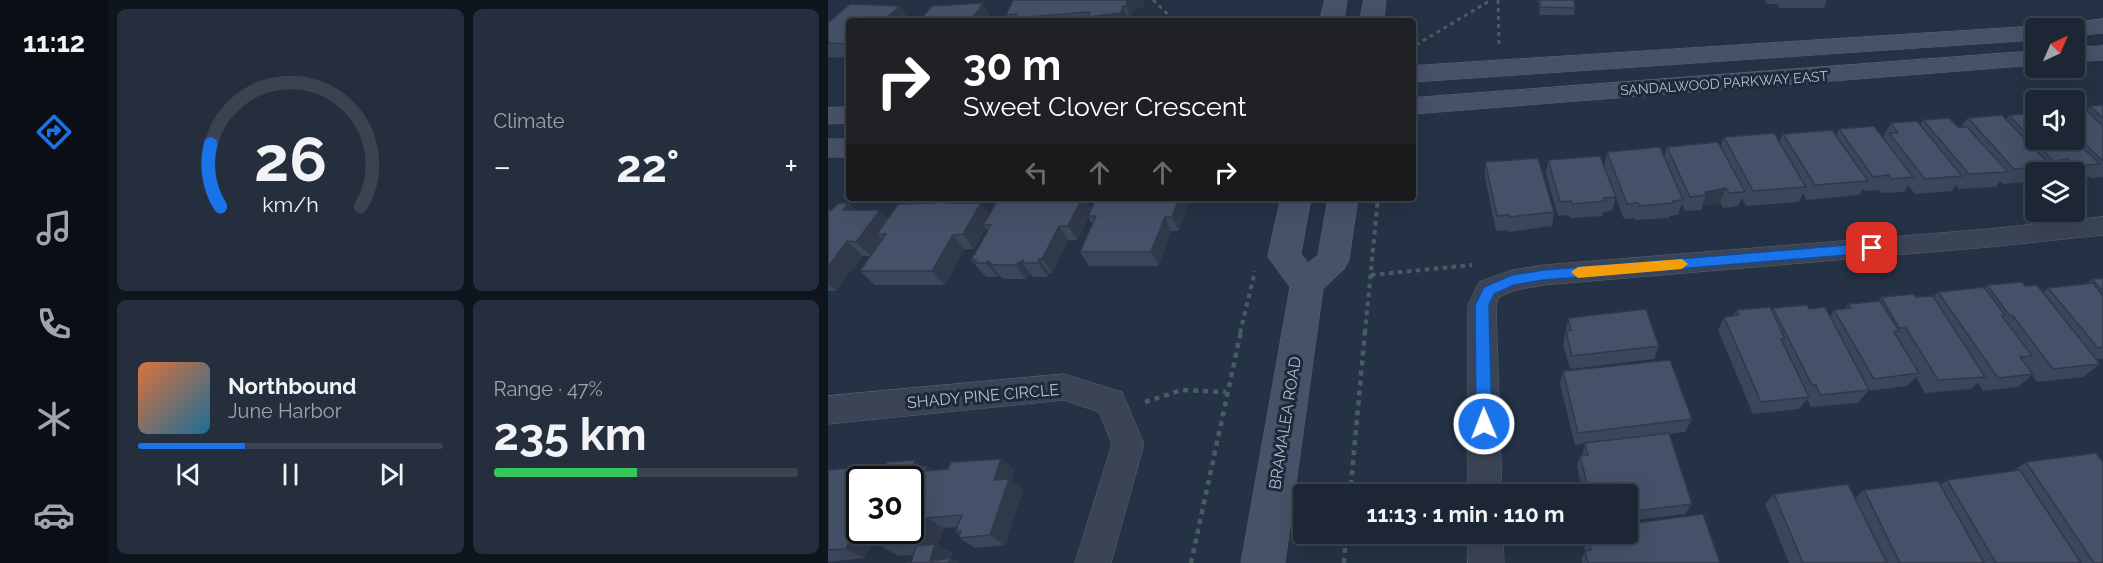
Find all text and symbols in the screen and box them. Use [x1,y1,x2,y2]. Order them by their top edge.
north arrow [2025,18,2085,78]
map controls [2025,18,2085,222]
text: 11:12 [23,27,85,58]
text: 30 m [963,41,1061,90]
icon: right [864,42,942,120]
street label: SANDALWOOD PARKWAY EAST [1620,68,1829,98]
button: sound [2025,90,2085,150]
text: Sweet Clover Crescent [963,91,1246,122]
text: Climate [494,109,565,133]
icon: directions [33,111,75,153]
text: 26 [254,122,327,196]
text: 22° [616,140,679,193]
text: − [494,147,511,186]
text: + [784,147,798,186]
icon: left [1020,156,1053,189]
icon: ahead [1083,156,1116,189]
icon: ahead [1146,156,1179,189]
icon: right [1209,156,1242,189]
button: layers [2025,162,2085,222]
text: km/h [262,192,319,217]
icon: music [33,207,75,249]
pin [1846,222,1897,273]
icon: arrive [1855,231,1888,264]
icon: phone [33,303,75,345]
street label: BRAMALEA ROAD [1265,355,1305,491]
text: Northbound [228,373,357,399]
text: Range · 47% [494,377,603,401]
street label: SHADY PINE CIRCLE [906,380,1060,412]
position arrow [1452,392,1516,456]
icon: climate [33,398,75,440]
text: June Harbor [228,399,342,423]
text: 235 km [494,408,647,461]
icon: previous [172,458,205,491]
icon: pause [274,458,307,491]
icon: next [375,458,408,491]
speed limit sign: 30 [846,466,924,544]
icon: car [33,494,75,536]
text: 11:13 · 1 min · 110 m [1367,501,1564,527]

